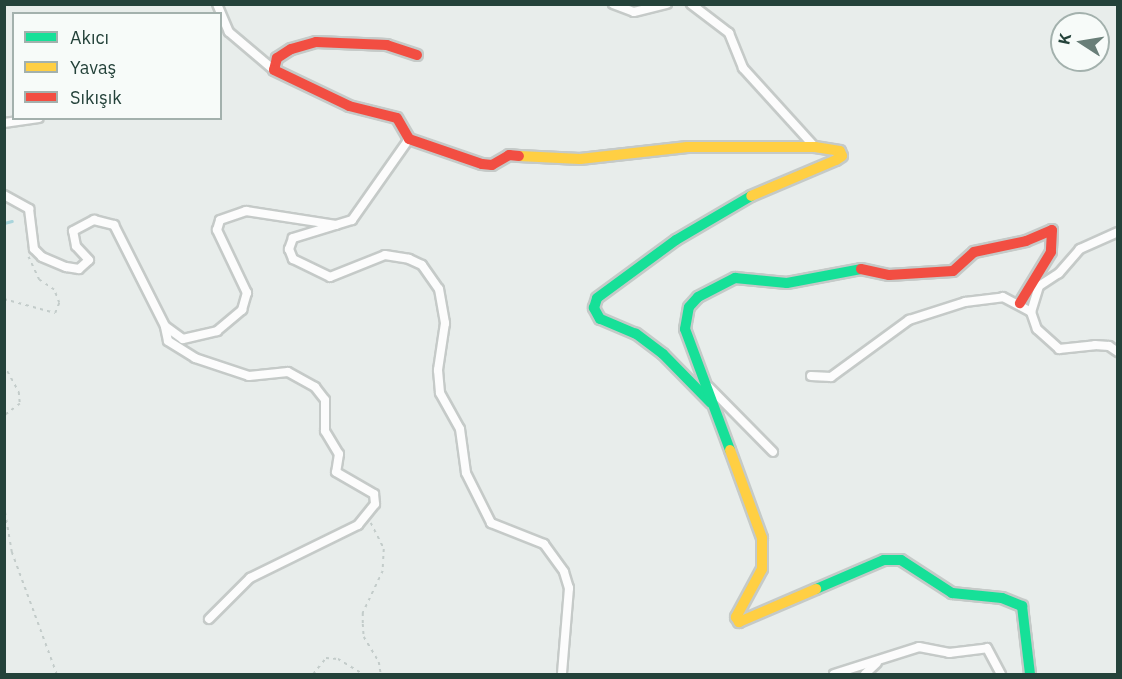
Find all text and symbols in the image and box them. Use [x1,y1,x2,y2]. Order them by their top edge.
legend [12,12,222,120]
north arrow [1050,12,1110,72]
text: Akıcı [70,26,109,49]
text: K [1053,31,1075,46]
text: Yavaş [70,56,116,79]
text: Sıkışık [70,86,122,109]

